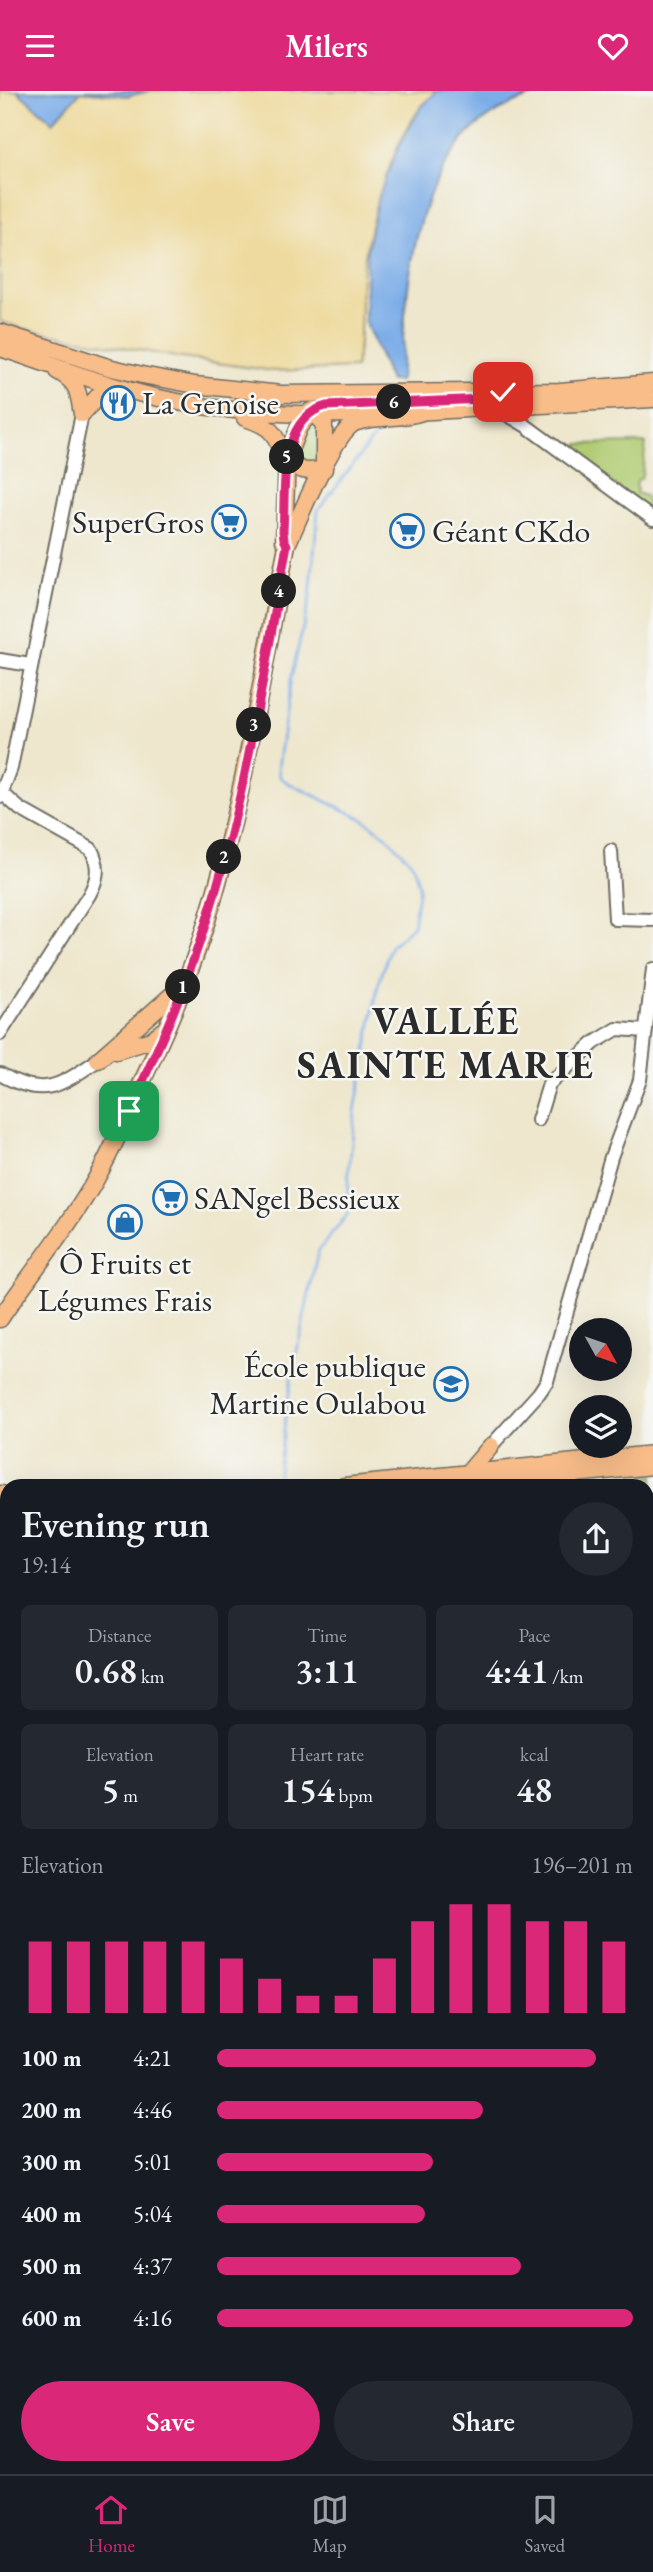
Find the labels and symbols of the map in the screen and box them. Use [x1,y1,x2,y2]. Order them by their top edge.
pin [473,362,533,422]
place label: La Genoise [142,382,279,424]
restaurant icon: La Genoise [99,384,137,422]
pin: 6 [376,385,412,419]
pin: 5 [270,439,304,475]
place label: SuperGros [72,501,204,543]
supermarket icon: SuperGros [210,503,248,541]
place label: Géant CKdo [432,510,590,552]
supermarket icon: Géant CKdo [388,512,426,550]
pin: 4 [262,573,296,609]
pin: 3 [236,707,272,743]
pin: 2 [206,839,242,875]
pin: 1 [166,969,200,1005]
district label: VALLÉE SAINTE MARIE [297,996,595,1089]
pin [99,1081,159,1141]
place label: SANgel Bessieux [194,1177,400,1219]
supermarket icon: SANgel Bessieux [151,1179,189,1217]
shop icon: Ô Fruits et Légumes Frais [106,1203,144,1241]
place label: Ô Fruits et Légumes Frais [38,1242,212,1321]
north arrow [569,1318,632,1381]
place label: École publique Martine Oulabou [210,1345,426,1424]
school or university icon: École publique Martine Oulabou [432,1365,470,1403]

